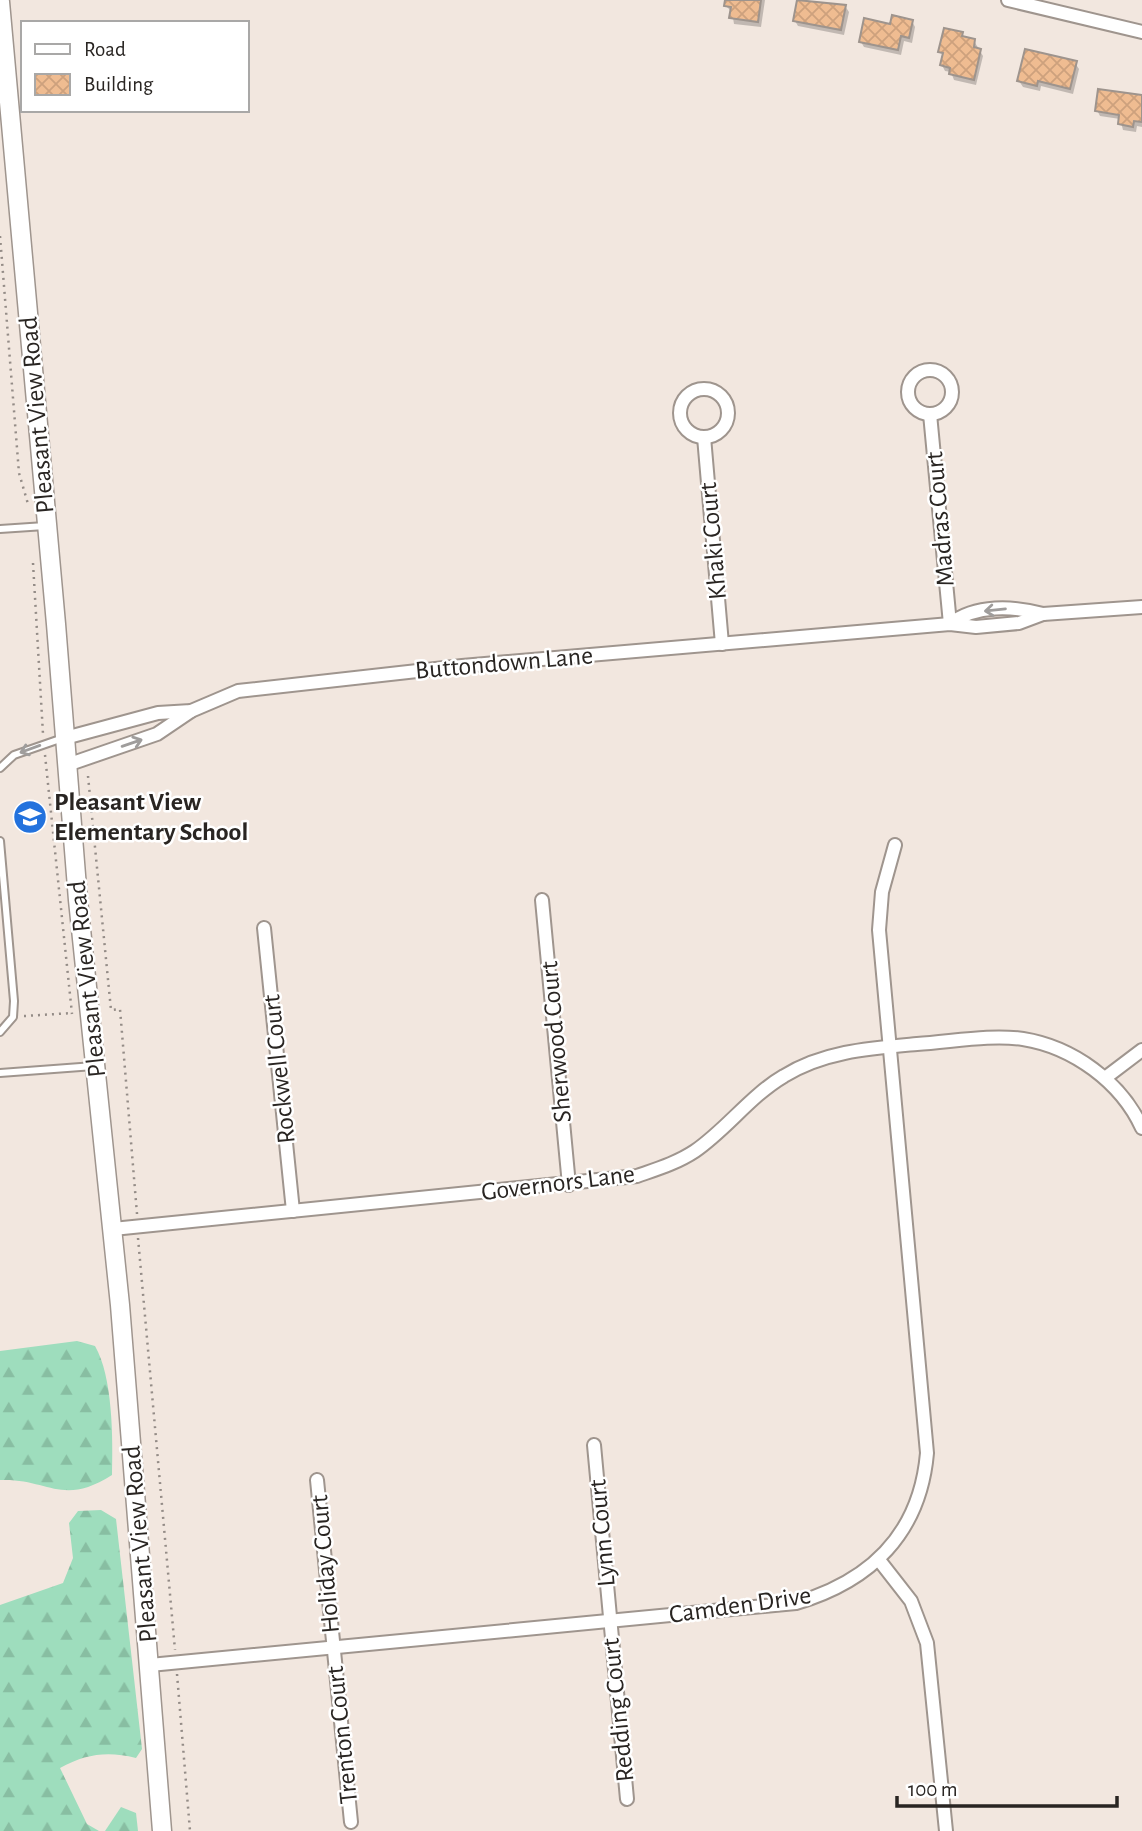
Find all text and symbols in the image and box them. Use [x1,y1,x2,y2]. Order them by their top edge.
legend [21,21,248,112]
text: Road [84,39,126,60]
text: Building [84,74,154,95]
street label: Pleasant View Road [15,315,59,515]
street label: Madras Court [921,451,959,587]
street label: Khaki Court [695,481,731,601]
one-way arrow [985,603,1007,616]
street label: Buttondown Lane [414,642,594,684]
one-way arrow [120,736,142,748]
one-way arrow [19,744,41,756]
place label: Pleasant View Elementary School [54,789,248,845]
school or university icon: Pleasant View Elementary School [11,798,49,836]
street label: Pleasant View Road [64,879,110,1079]
street label: Sherwood Court [536,960,576,1124]
street label: Rockwell Court [258,993,300,1145]
street label: Governors Lane [480,1161,636,1205]
street label: Pleasant View Road [118,1444,162,1644]
street label: Lynn Court [584,1478,620,1588]
street label: Holiday Court [306,1494,344,1634]
street label: Camden Drive [667,1582,813,1628]
street label: Redding Court [598,1637,638,1783]
street label: Trenton Court [322,1665,362,1805]
scale bar [897,1764,1118,1808]
text: 100 m [908,1779,958,1800]

